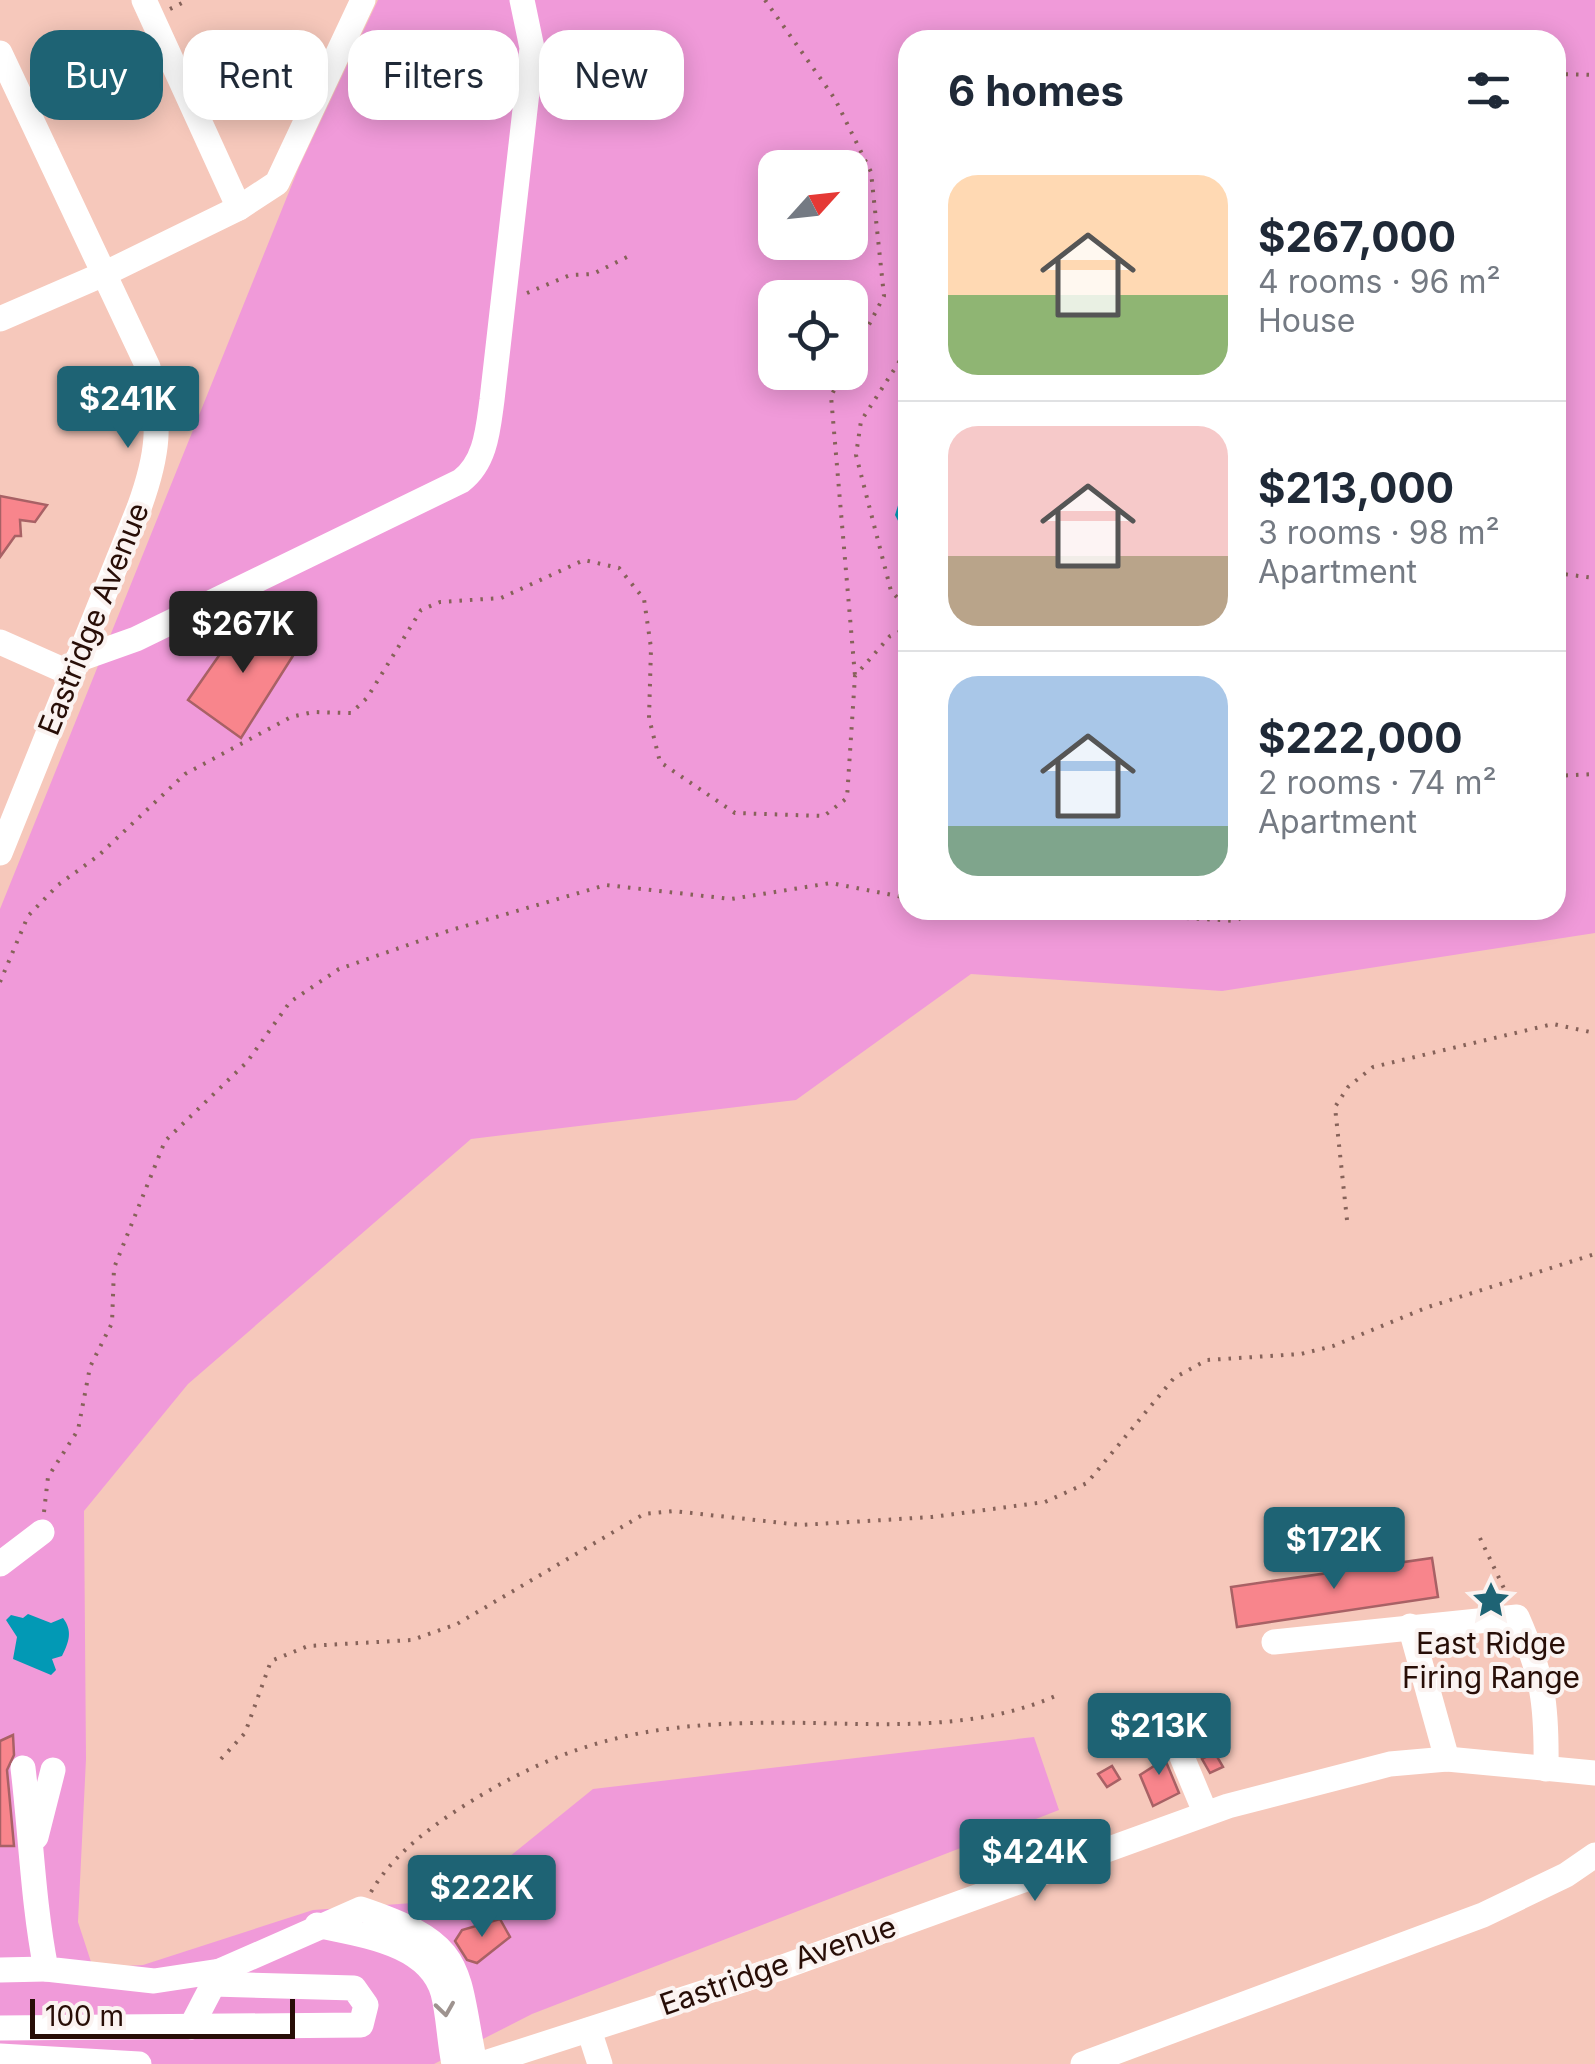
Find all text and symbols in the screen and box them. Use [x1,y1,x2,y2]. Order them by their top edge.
chip: Buy [30,30,163,120]
chip: Rent [183,30,328,120]
chip: Filters [348,30,519,120]
chip: New [539,30,684,120]
icon: filters [1461,63,1516,118]
text: 6 homes [948,65,1124,116]
north arrow [758,150,868,260]
map controls [758,150,868,390]
text: $267,000 [1258,211,1456,262]
icon: home [1028,215,1148,335]
text: 4 rooms · 96 m² [1258,262,1501,301]
button: locate [758,280,868,390]
text: House [1258,301,1355,340]
pin: $241K [58,366,198,451]
text: $241K [79,379,177,418]
text: $213,000 [1258,462,1454,513]
icon: home [1028,466,1148,586]
street label: Eastridge Avenue [30,497,156,740]
text: 3 rooms · 98 m² [1258,513,1500,552]
text: Apartment [1258,552,1417,591]
pin: $267K [173,591,313,676]
text: $267K [191,604,295,643]
text: $222,000 [1258,712,1463,763]
icon: home [1028,716,1148,836]
text: 2 rooms · 74 m² [1258,763,1497,802]
text: Apartment [1258,802,1417,841]
pin: $172K [1264,1507,1404,1592]
text: $172K [1286,1520,1382,1559]
place icon: East Ridge Firing Range [1470,1579,1512,1621]
place label: East Ridge Firing Range [1402,1625,1580,1695]
pin: $213K [1089,1693,1229,1778]
text: $213K [1110,1706,1208,1745]
pin: $424K [965,1819,1105,1904]
text: $424K [982,1832,1088,1871]
pin: $222K [412,1855,552,1940]
text: $222K [430,1868,534,1907]
street label: Eastridge Avenue [655,1908,901,2022]
scale bar [30,1994,295,2038]
text: 100 m [45,1999,124,2033]
one-way arrow [434,2002,455,2018]

